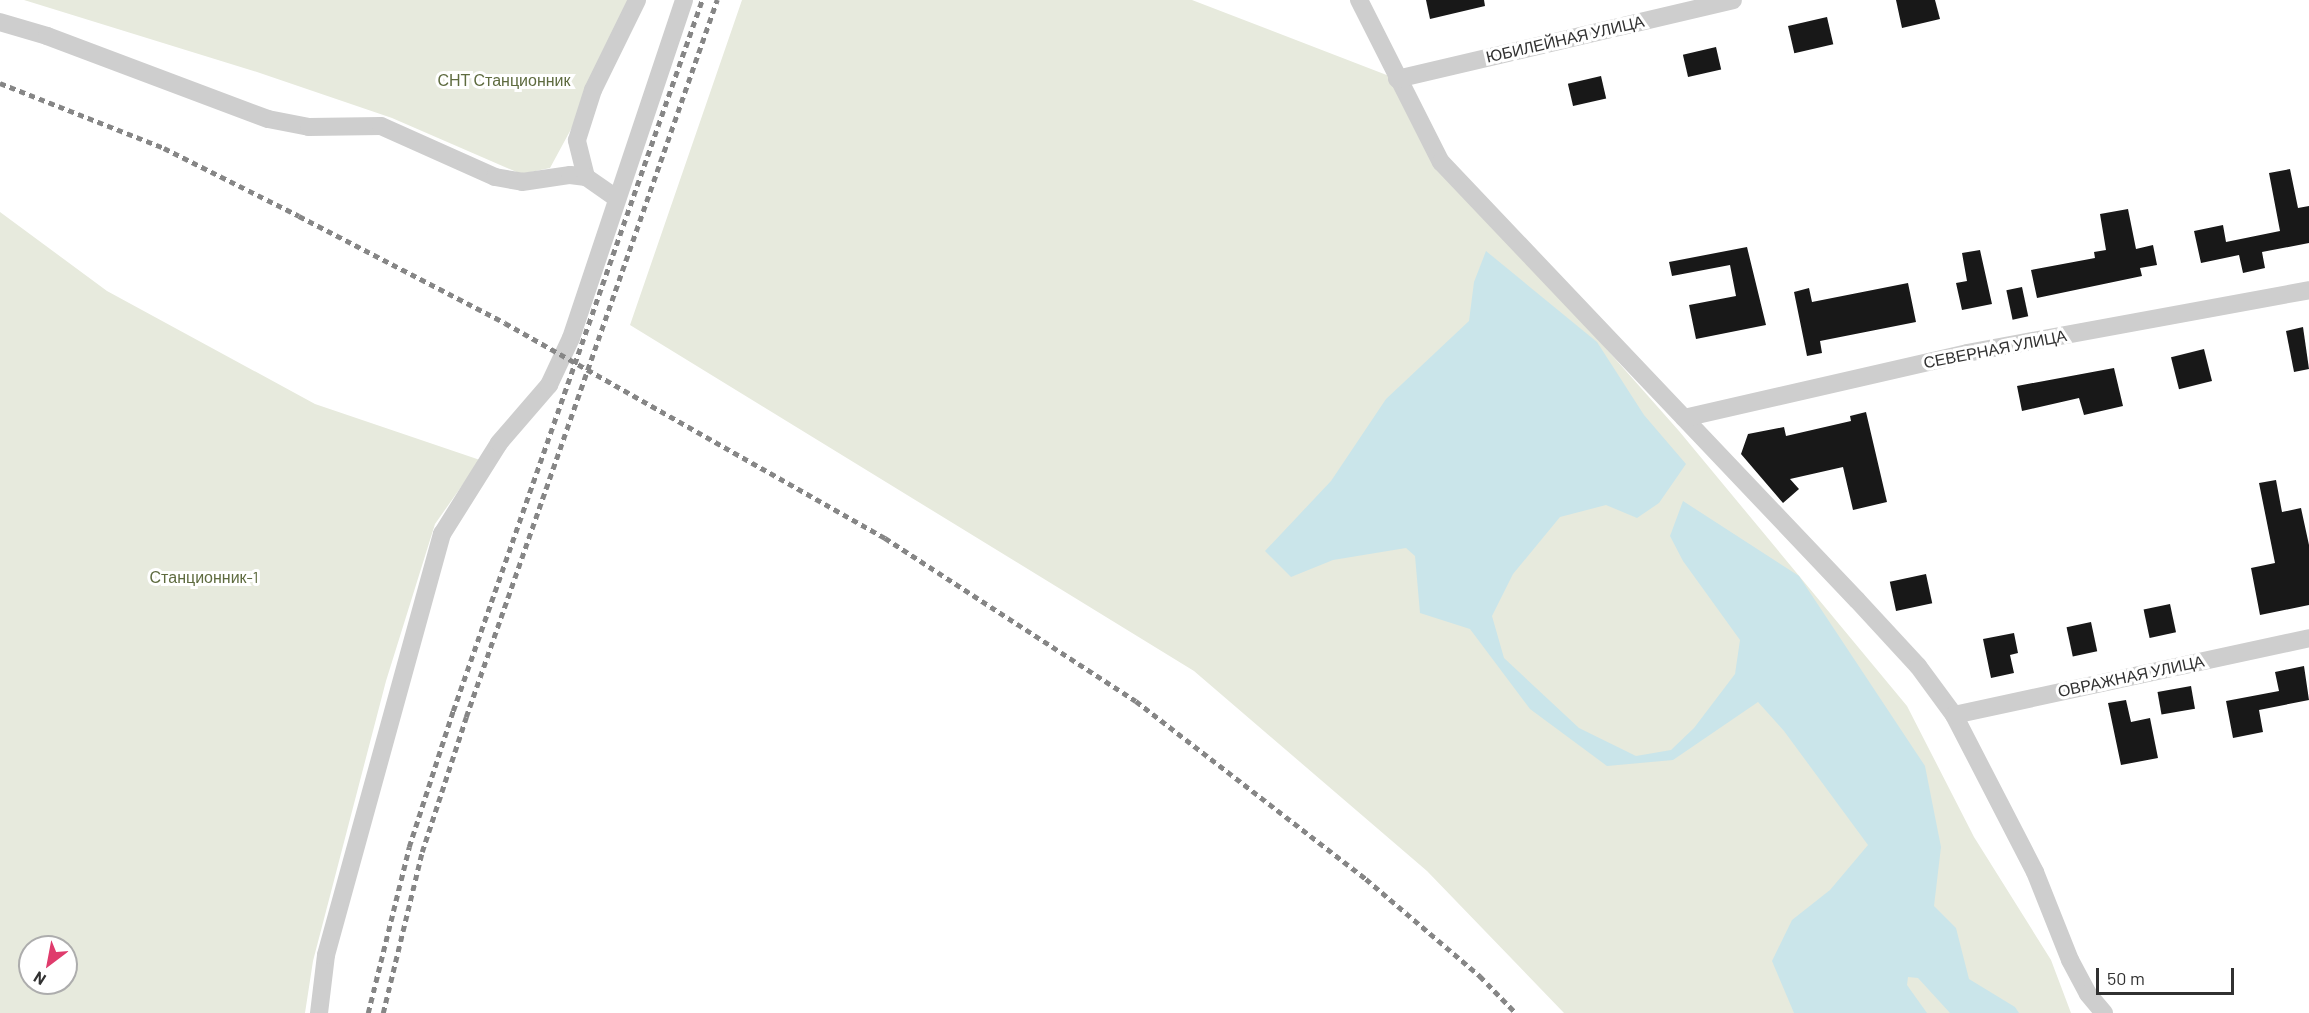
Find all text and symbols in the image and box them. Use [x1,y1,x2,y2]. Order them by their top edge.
street label: ЮБИЛЕЙНАЯ УЛИЦА [1484,11,1646,67]
park label: СНТ Станционник [437,70,571,90]
street label: СЕВЕРНАЯ УЛИЦА [1922,326,2068,372]
park label: Станционник-1 [150,567,258,587]
street label: ОВРАЖНАЯ УЛИЦА [2056,651,2206,701]
north arrow [18,935,78,995]
scale bar [2099,956,2237,994]
text: 50 m [2107,967,2145,989]
text: N [30,968,49,990]

